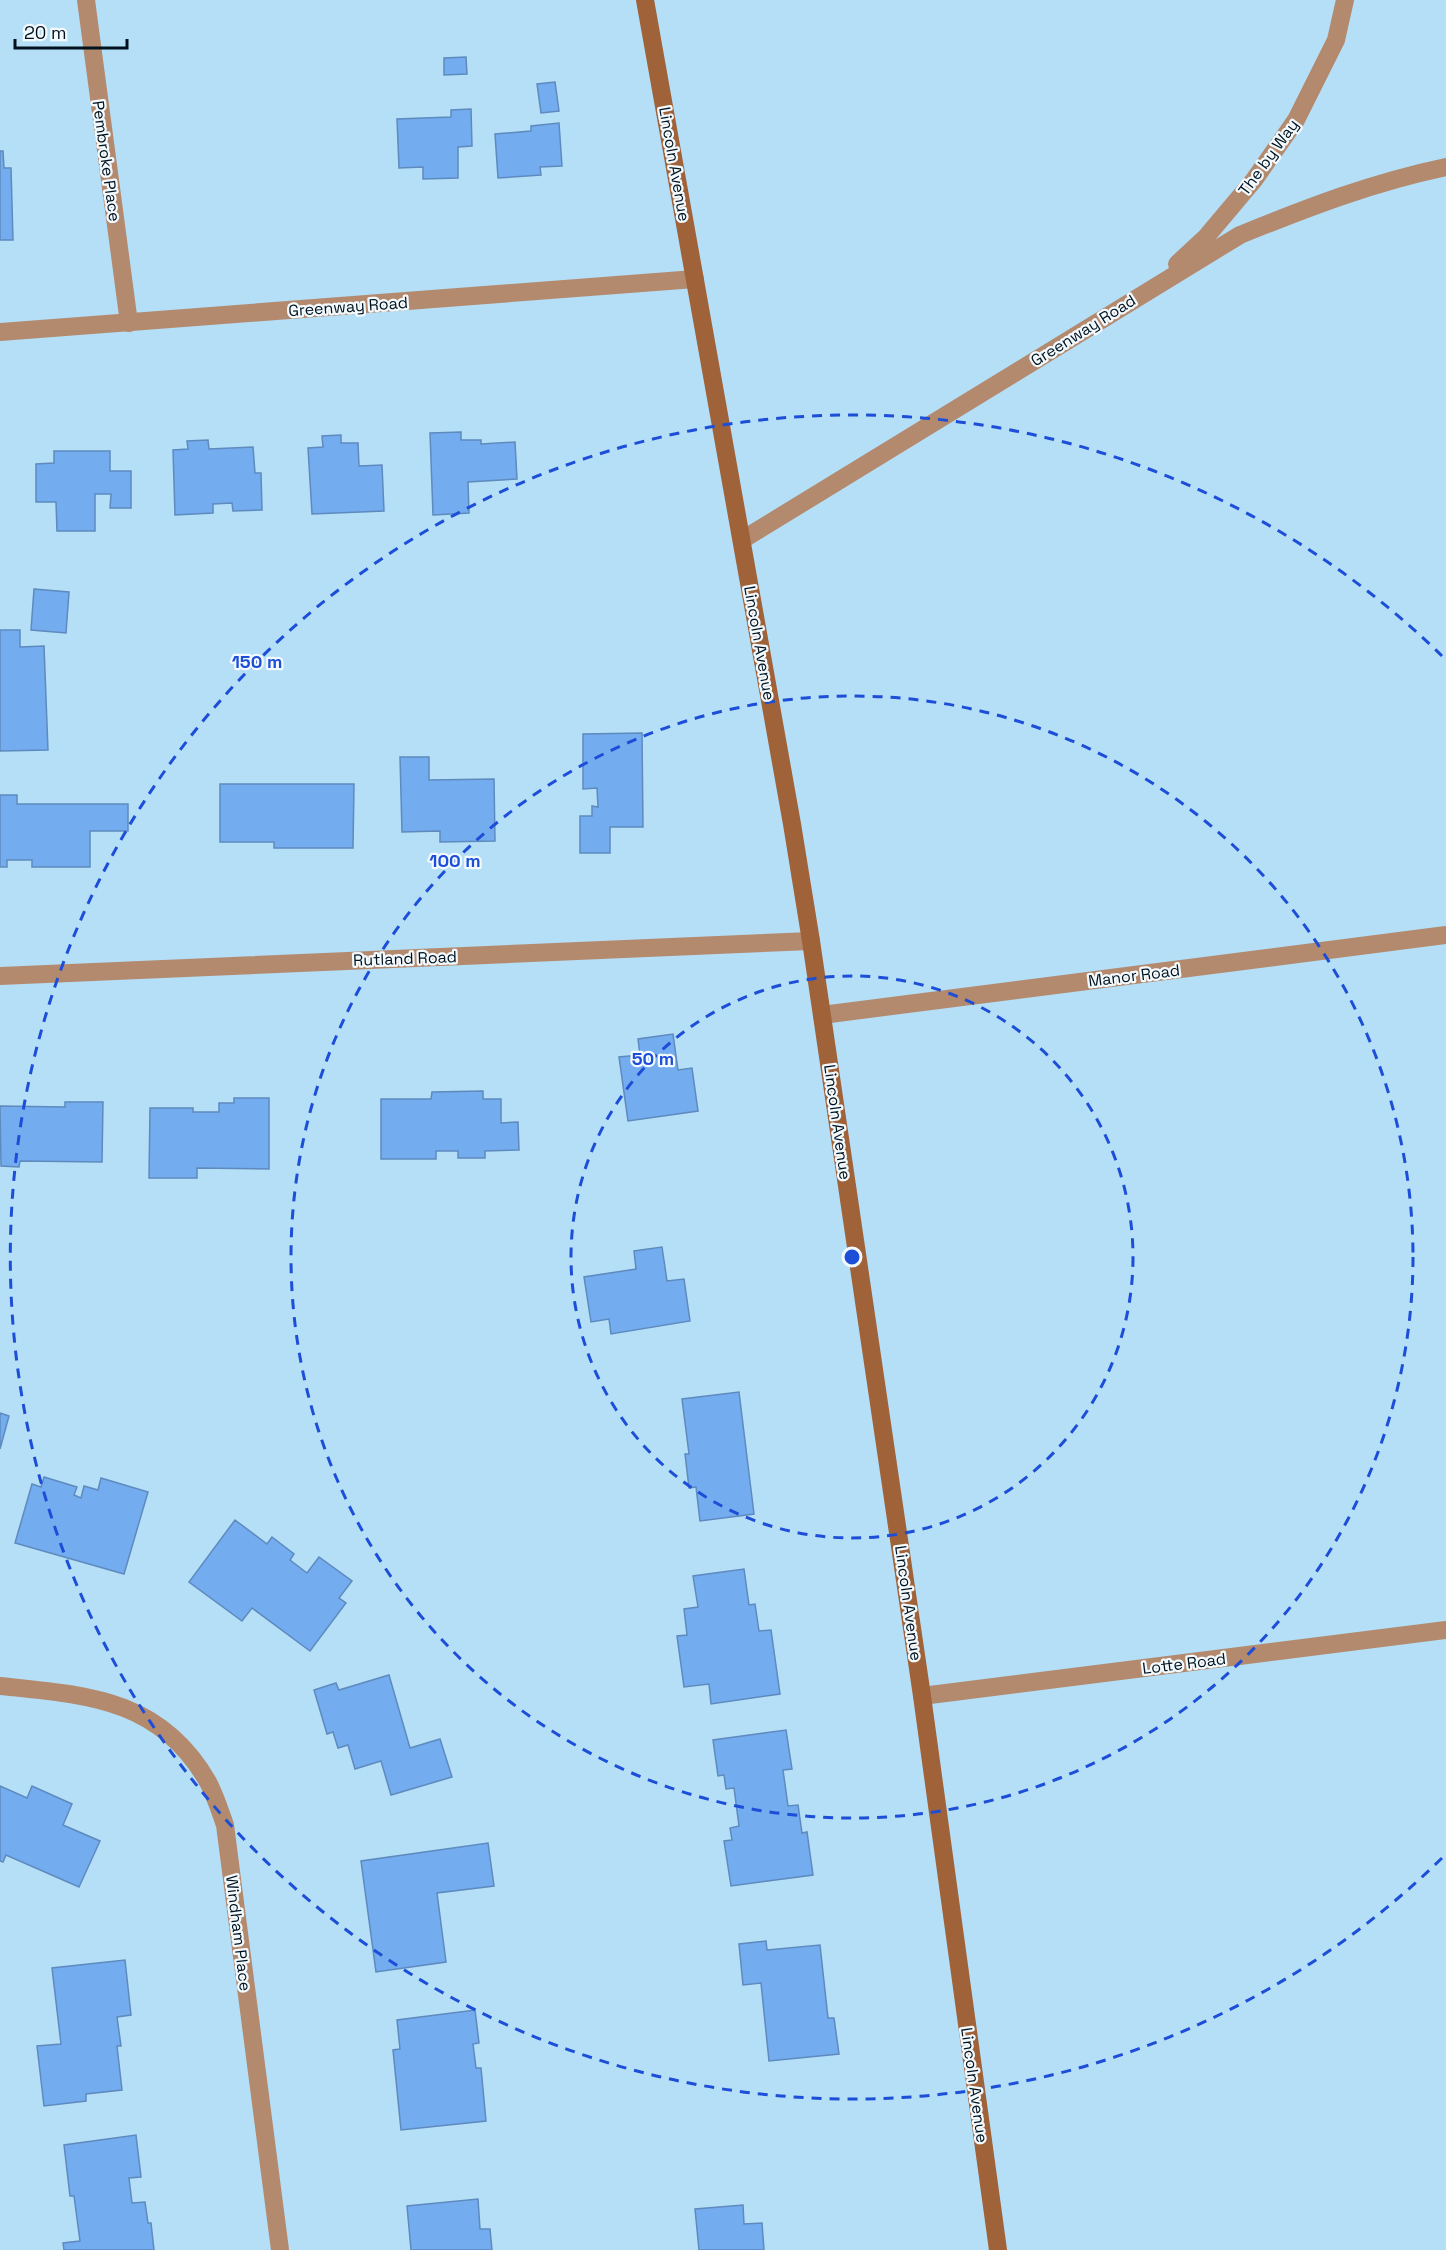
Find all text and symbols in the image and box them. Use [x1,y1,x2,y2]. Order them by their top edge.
scale bar [15,12,128,50]
text: 20 m [24,21,67,44]
street label: Pembroke Place [88,99,125,223]
street label: Lincoln Avenue [654,105,695,223]
street label: The by Way [1234,115,1303,200]
street label: Greenway Road [1027,290,1140,371]
street label: Greenway Road [288,292,409,321]
street label: Lincoln Avenue [739,584,780,702]
text: 150 m [232,650,282,673]
text: 100 m [429,849,481,872]
street label: Rutland Road [353,946,457,971]
street label: Manor Road [1087,959,1181,992]
text: 50 m [632,1047,674,1070]
street label: Lincoln Avenue [819,1063,856,1181]
centre of rings [842,1247,862,1267]
street label: Lincoln Avenue [890,1544,927,1662]
street label: Lotte Road [1141,1648,1227,1679]
street label: Windham Place [221,1874,256,1992]
street label: Lincoln Avenue [956,2026,993,2144]

